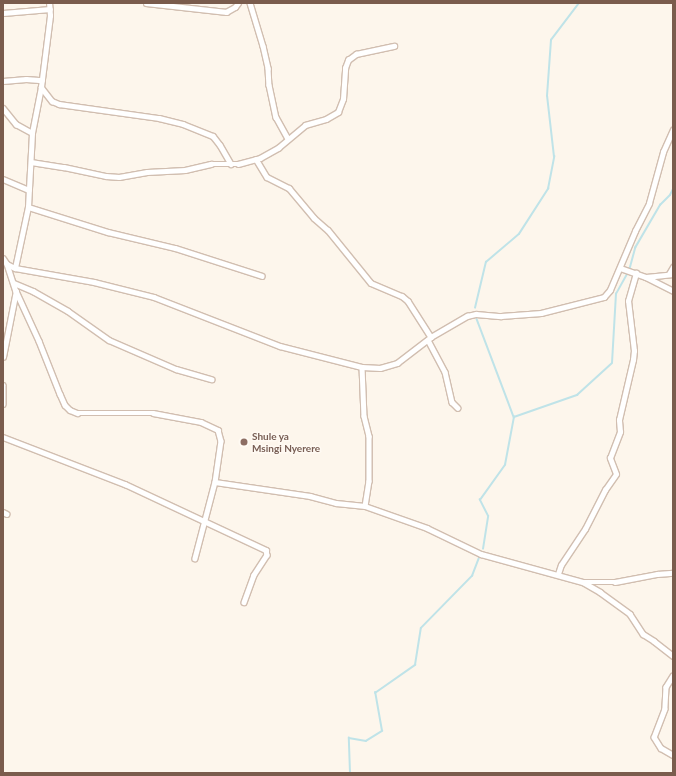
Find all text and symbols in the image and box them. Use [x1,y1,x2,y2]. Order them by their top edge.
place label: Shule ya Msingi Nyerere [252,430,320,454]
marker: Shule ya Msingi Nyerere [239,437,249,447]

